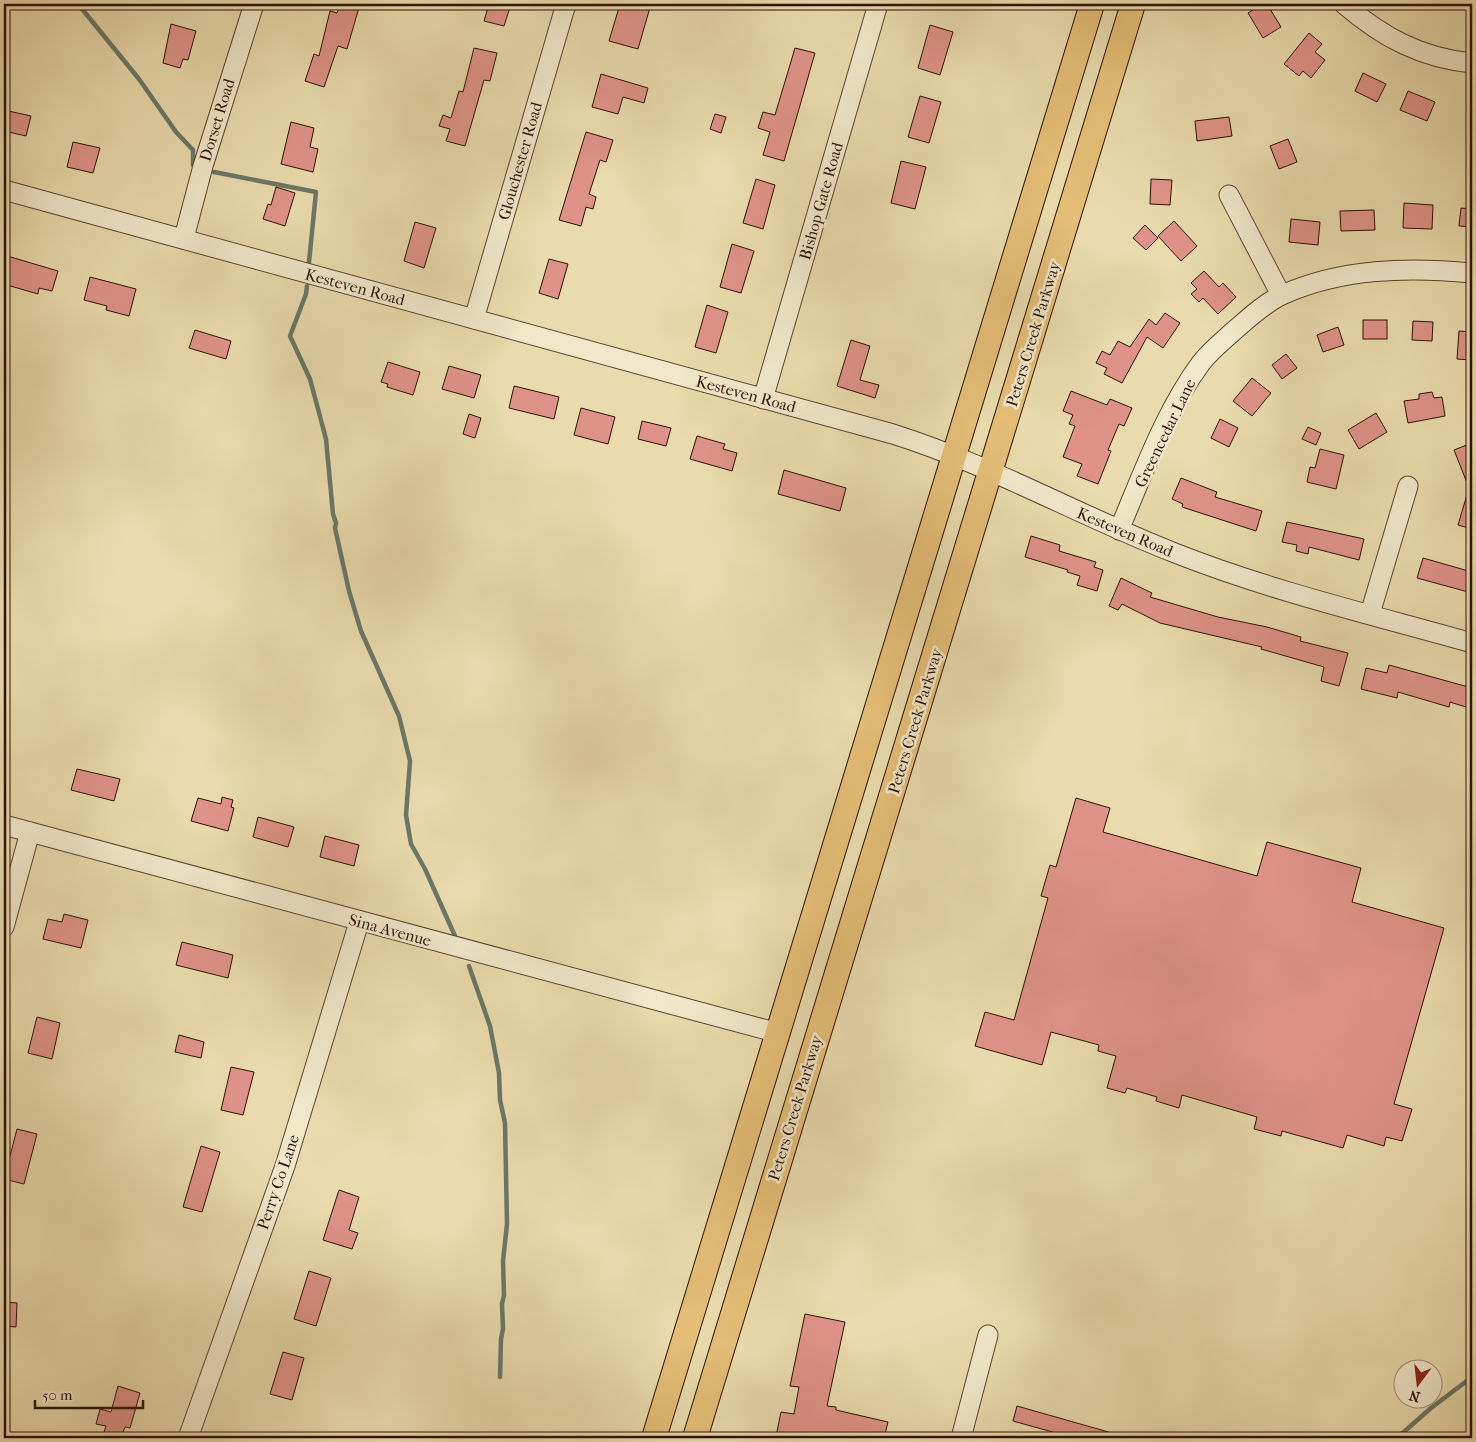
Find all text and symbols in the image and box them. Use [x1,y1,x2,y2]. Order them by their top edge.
street label: Dorset Road [195,76,239,164]
street label: Glouchester Road [494,100,546,222]
street label: Bishop Gate Road [795,140,847,262]
street label: Peters Creek Parkway [1002,259,1064,409]
street label: Kesteven Road [303,265,407,310]
street label: Kesteven Road [694,372,798,417]
street label: Greencedar Lane [1130,375,1200,490]
street label: Kesteven Road [1074,503,1176,561]
street label: Peters Creek Parkway [884,646,946,796]
street label: Sina Avenue [347,910,433,950]
street label: Peters Creek Parkway [764,1033,826,1183]
street label: Perry Co Lane [253,1132,303,1232]
north arrow [1394,1360,1444,1410]
scale bar [35,1377,142,1409]
text: 50 m [42,1386,73,1404]
text: N [1407,1386,1422,1406]

